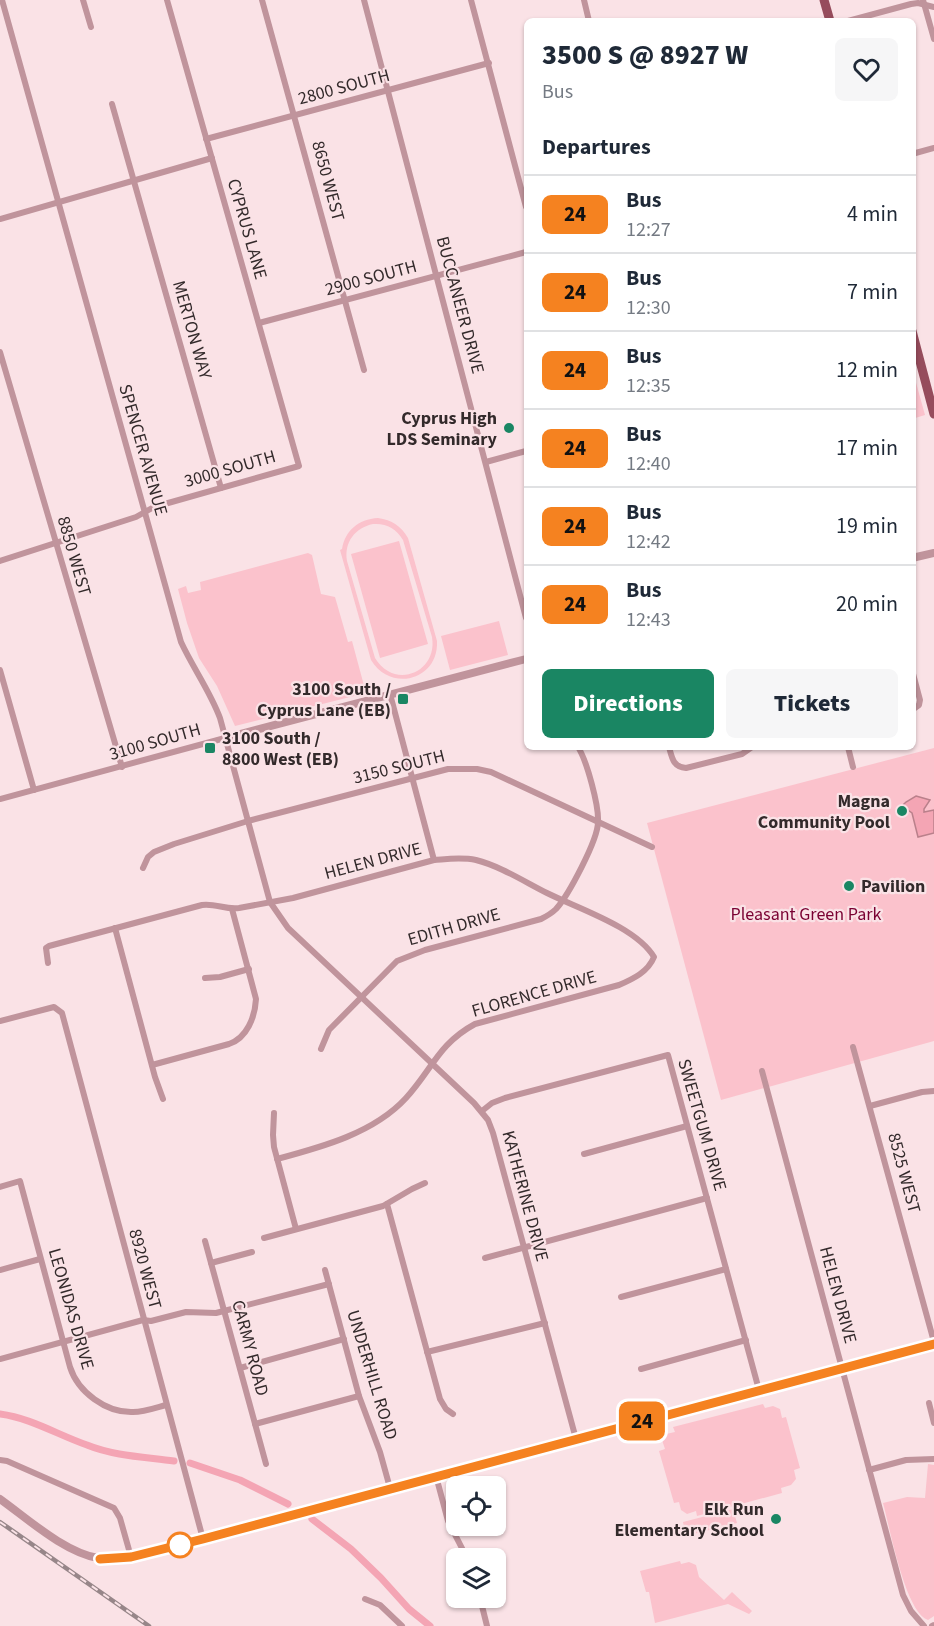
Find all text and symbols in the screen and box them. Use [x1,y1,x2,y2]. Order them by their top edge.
text: 3500 S @ 8927 W [542,35,748,75]
button: heart [835,38,898,101]
street label: 2800 SOUTH [295,63,393,111]
text: Bus [542,78,573,106]
text: Departures [542,131,651,163]
street label: 8650 WEST [305,138,351,224]
street label: CYPRUS LANE [221,176,273,282]
text: Bus [626,184,662,216]
text: 4 min [847,198,898,230]
text: 24 [564,199,586,229]
text: 12:27 [626,216,671,244]
street label: BUCCANEER DRIVE [430,234,490,376]
street label: 2900 SOUTH [322,254,420,302]
text: Bus [626,262,662,294]
text: 7 min [847,276,898,308]
text: 24 [564,277,586,307]
street label: MERTON WAY [166,278,218,383]
text: 12:30 [626,294,671,322]
text: Bus [626,340,662,372]
text: 12 min [836,354,898,386]
text: 24 [564,355,586,385]
text: 12:35 [626,372,671,400]
street label: SPENCER AVENUE [112,381,174,519]
place label: Cyprus High LDS Seminary [386,406,498,452]
text: Bus [626,418,662,450]
marker: Cyprus High LDS Seminary [502,421,516,435]
text: 17 min [836,432,898,464]
text: 24 [564,433,586,463]
street label: 3000 SOUTH [181,444,279,494]
text: 12:40 [626,450,671,478]
text: Bus [626,496,662,528]
text: 19 min [836,510,898,542]
text: 24 [564,511,586,541]
street label: 8850 WEST [51,513,97,599]
text: 12:42 [626,528,671,556]
text: Bus [626,574,662,606]
text: 20 min [836,588,898,620]
text: 24 [564,589,586,619]
text: 12:43 [626,606,671,634]
button: Directions [542,669,714,738]
button: Tickets [726,669,898,738]
place label: 3100 South / Cyprus Lane (EB) [257,677,391,723]
marker: 3100 South / Cyprus Lane (EB) [396,692,410,706]
street label: 3100 SOUTH [106,717,204,767]
place label: 3100 South / 8800 West (EB) [222,726,339,772]
marker: 3100 South / 8800 West (EB) [203,741,217,755]
street label: 3150 SOUTH [350,744,448,790]
place label: Magna Community Pool [758,789,890,835]
marker: Magna Community Pool [895,804,909,818]
street label: HELEN DRIVE [322,836,424,886]
place label: Pavilion [861,874,925,899]
marker: Pavilion [842,879,856,893]
street label: EDITH DRIVE [405,902,503,952]
park label: Pleasant Green Park [731,902,881,927]
street label: FLORENCE DRIVE [469,964,599,1024]
street label: SWEETGUM DRIVE [671,1056,733,1194]
street label: KATHERINE DRIVE [496,1128,554,1264]
street label: 8525 WEST [881,1130,927,1216]
street label: 8920 WEST [122,1226,168,1312]
street label: HELEN DRIVE [813,1244,863,1346]
street label: LEONIDAS DRIVE [42,1245,100,1373]
street label: CARMY ROAD [225,1297,275,1399]
street label: UNDERHILL ROAD [340,1307,404,1443]
line badge: 24 [615,1402,669,1440]
text: 24 [631,1406,653,1436]
map controls [446,1476,506,1608]
button: locate [446,1476,506,1536]
place label: Elk Run Elementary School [614,1497,764,1543]
marker: Elk Run Elementary School [769,1512,783,1526]
unlabelled marker [167,1532,193,1558]
button: layers [446,1548,506,1608]

